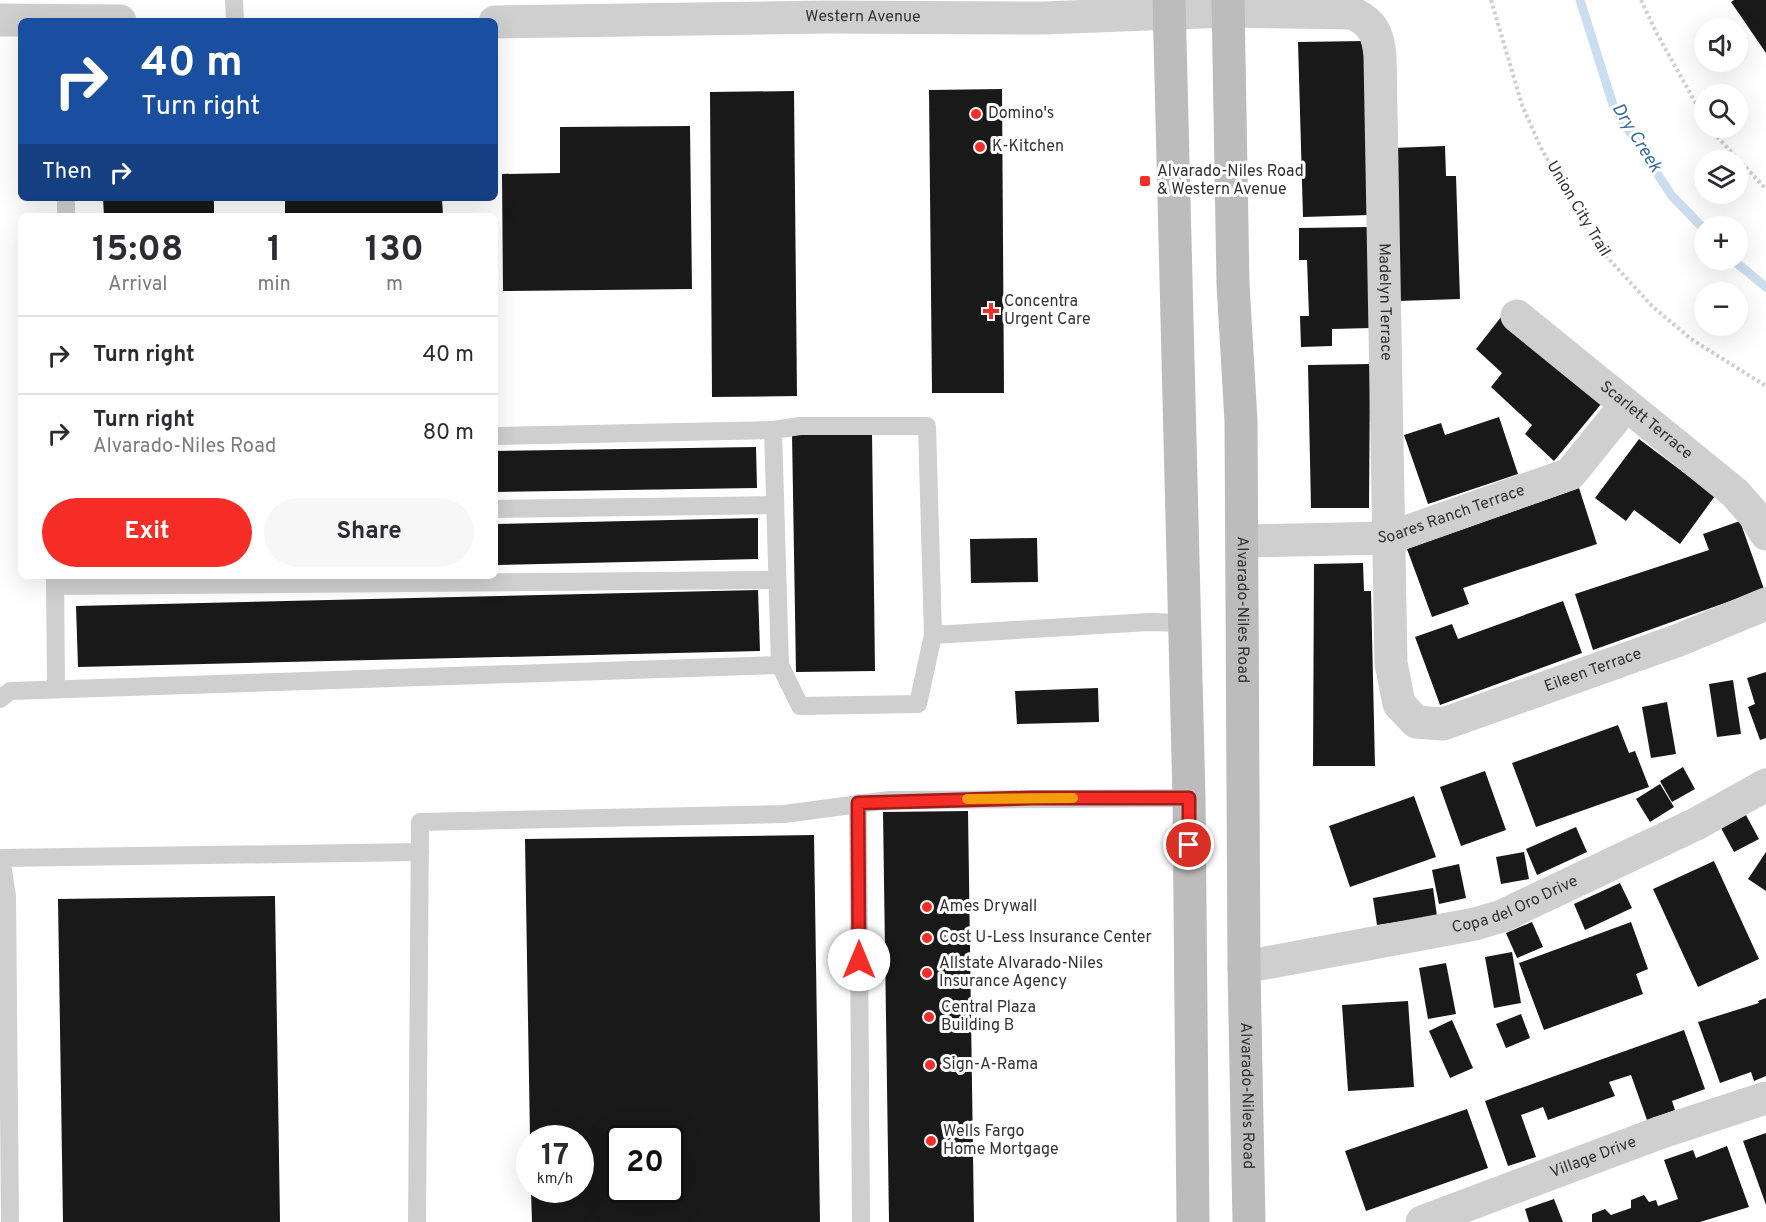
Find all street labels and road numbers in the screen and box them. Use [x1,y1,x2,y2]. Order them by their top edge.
street label: Western Avenue [805,7,921,27]
street label: Union City Trail [1542,158,1614,260]
street label: Madelyn Terrace [1373,243,1396,361]
street label: Scarlett Terrace [1595,377,1696,464]
street label: Soares Ranch Terrace [1377,481,1528,548]
street label: Alvarado-Niles Road [1232,536,1252,683]
street label: Eileen Terrace [1542,644,1644,697]
street label: Copa del Oro Drive [1450,871,1581,938]
street label: Alvarado-Niles Road [1235,1022,1258,1169]
street label: Village Drive [1547,1132,1639,1183]

